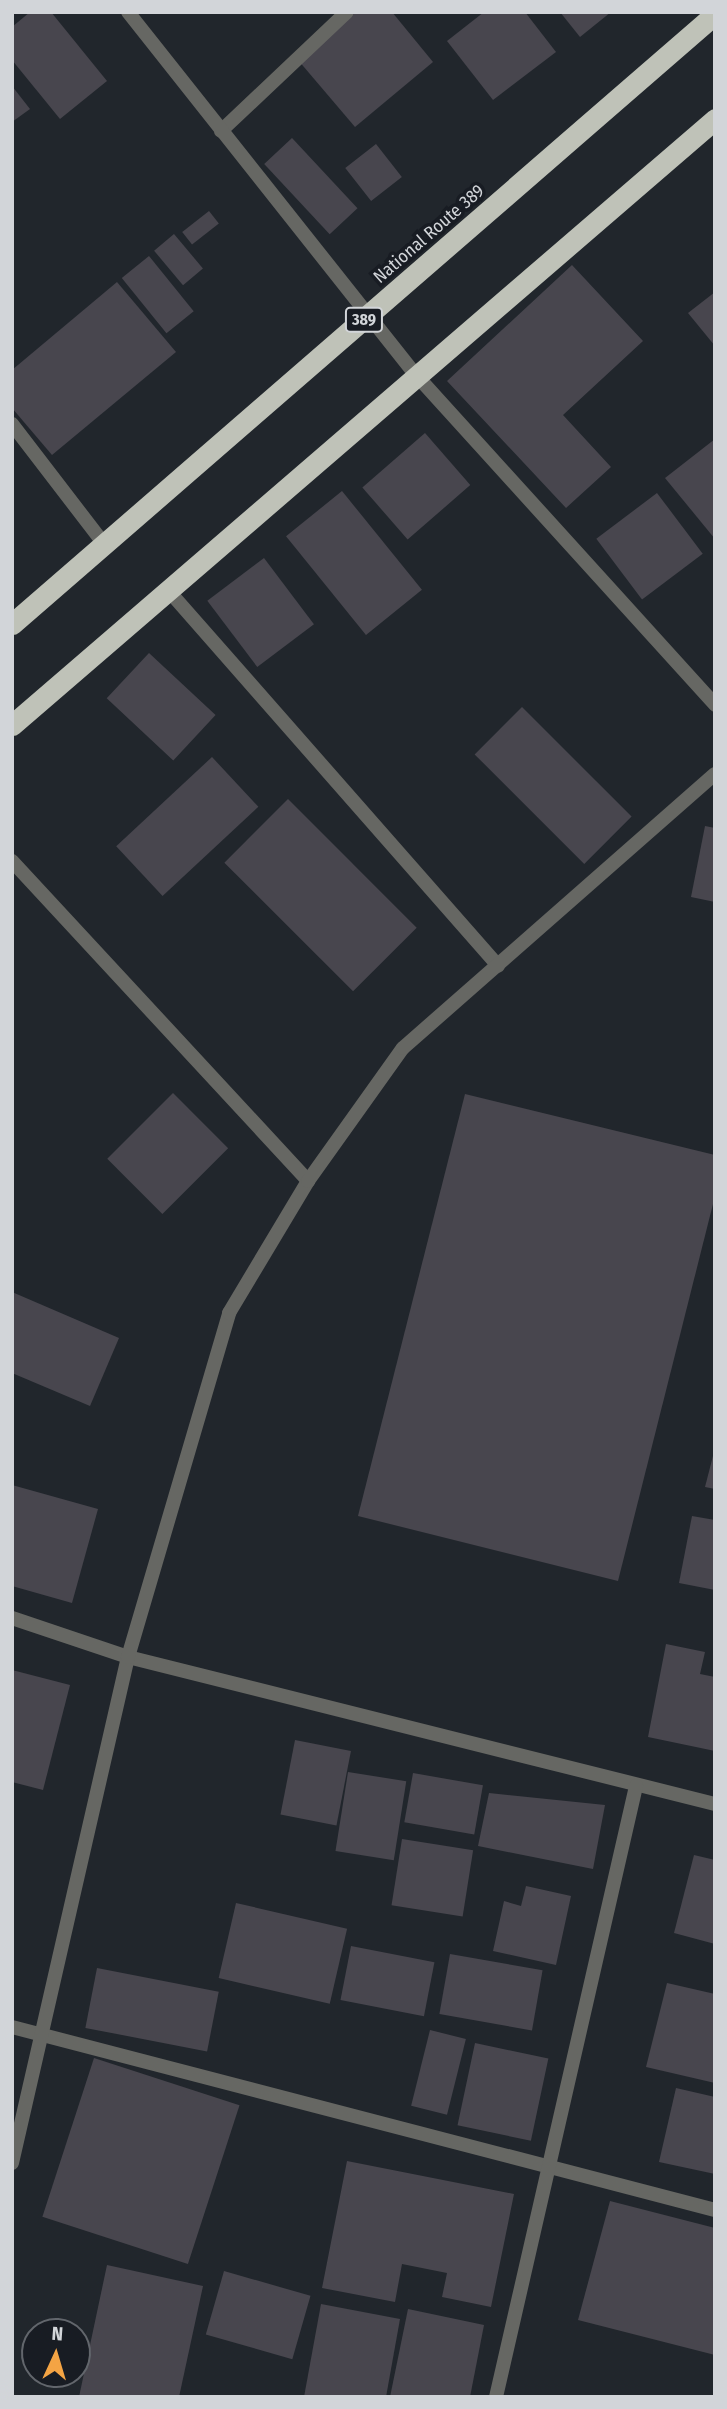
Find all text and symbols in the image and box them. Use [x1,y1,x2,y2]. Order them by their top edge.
street label: National Route 389 [369,180,489,288]
road number: 389 [345,308,383,332]
north arrow [21,2318,91,2388]
text: N [51,2322,64,2345]

